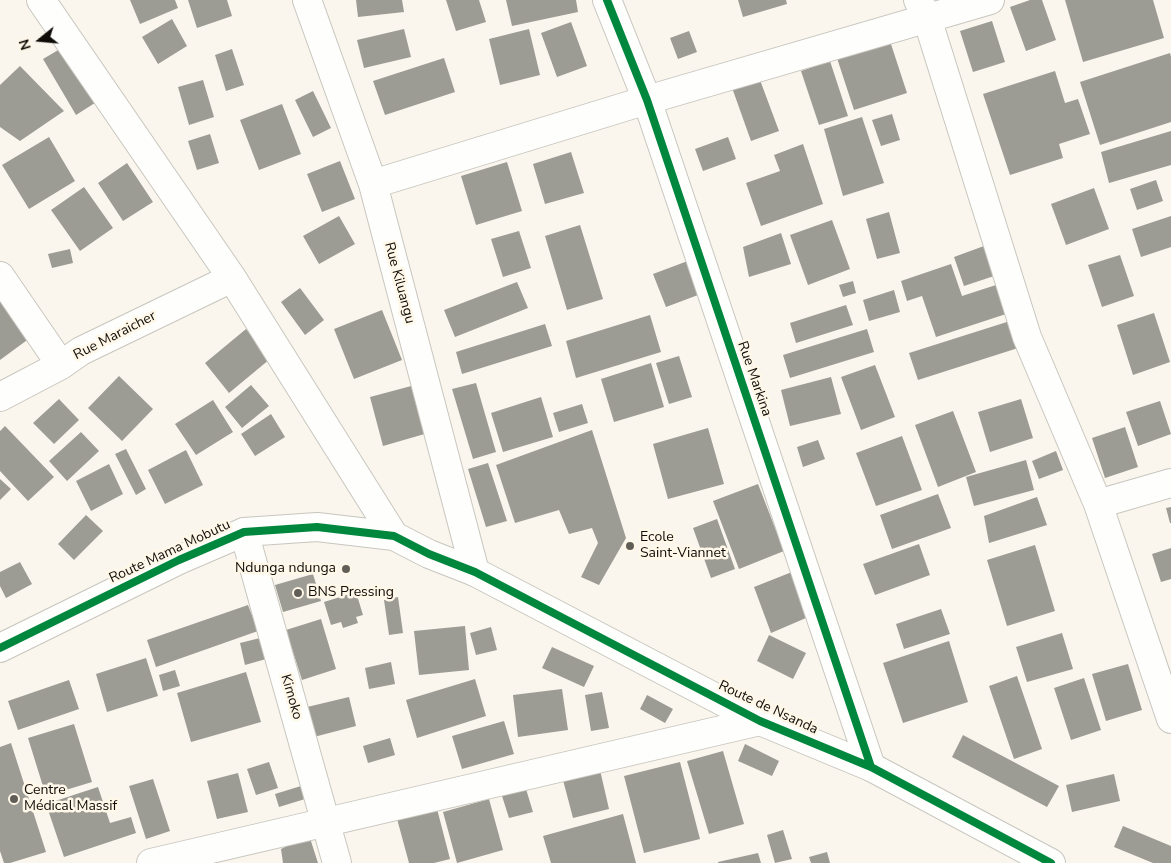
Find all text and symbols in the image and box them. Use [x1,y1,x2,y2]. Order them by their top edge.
north arrow [15,15,65,65]
text: N [15,37,36,52]
street label: Rue Kiluangu [380,240,418,326]
street label: Rue Maraicher [71,308,159,364]
street label: Rue Markina [733,339,775,419]
street label: Route Mama Mobutu [107,517,233,587]
place label: Ecole Saint-Viannet [640,530,726,562]
marker: Ecole Saint-Viannet [624,540,636,552]
place label: Ndunga ndunga [235,561,336,577]
marker: Ndunga ndunga [340,563,352,575]
place label: BNS Pressing [308,585,394,601]
marker: BNS Pressing [292,587,304,599]
street label: Kimoko [277,672,305,722]
street label: Route de Nsanda [716,678,820,738]
place label: Centre Médical Massif [24,783,117,816]
marker: Centre Médical Massif [8,793,20,805]

